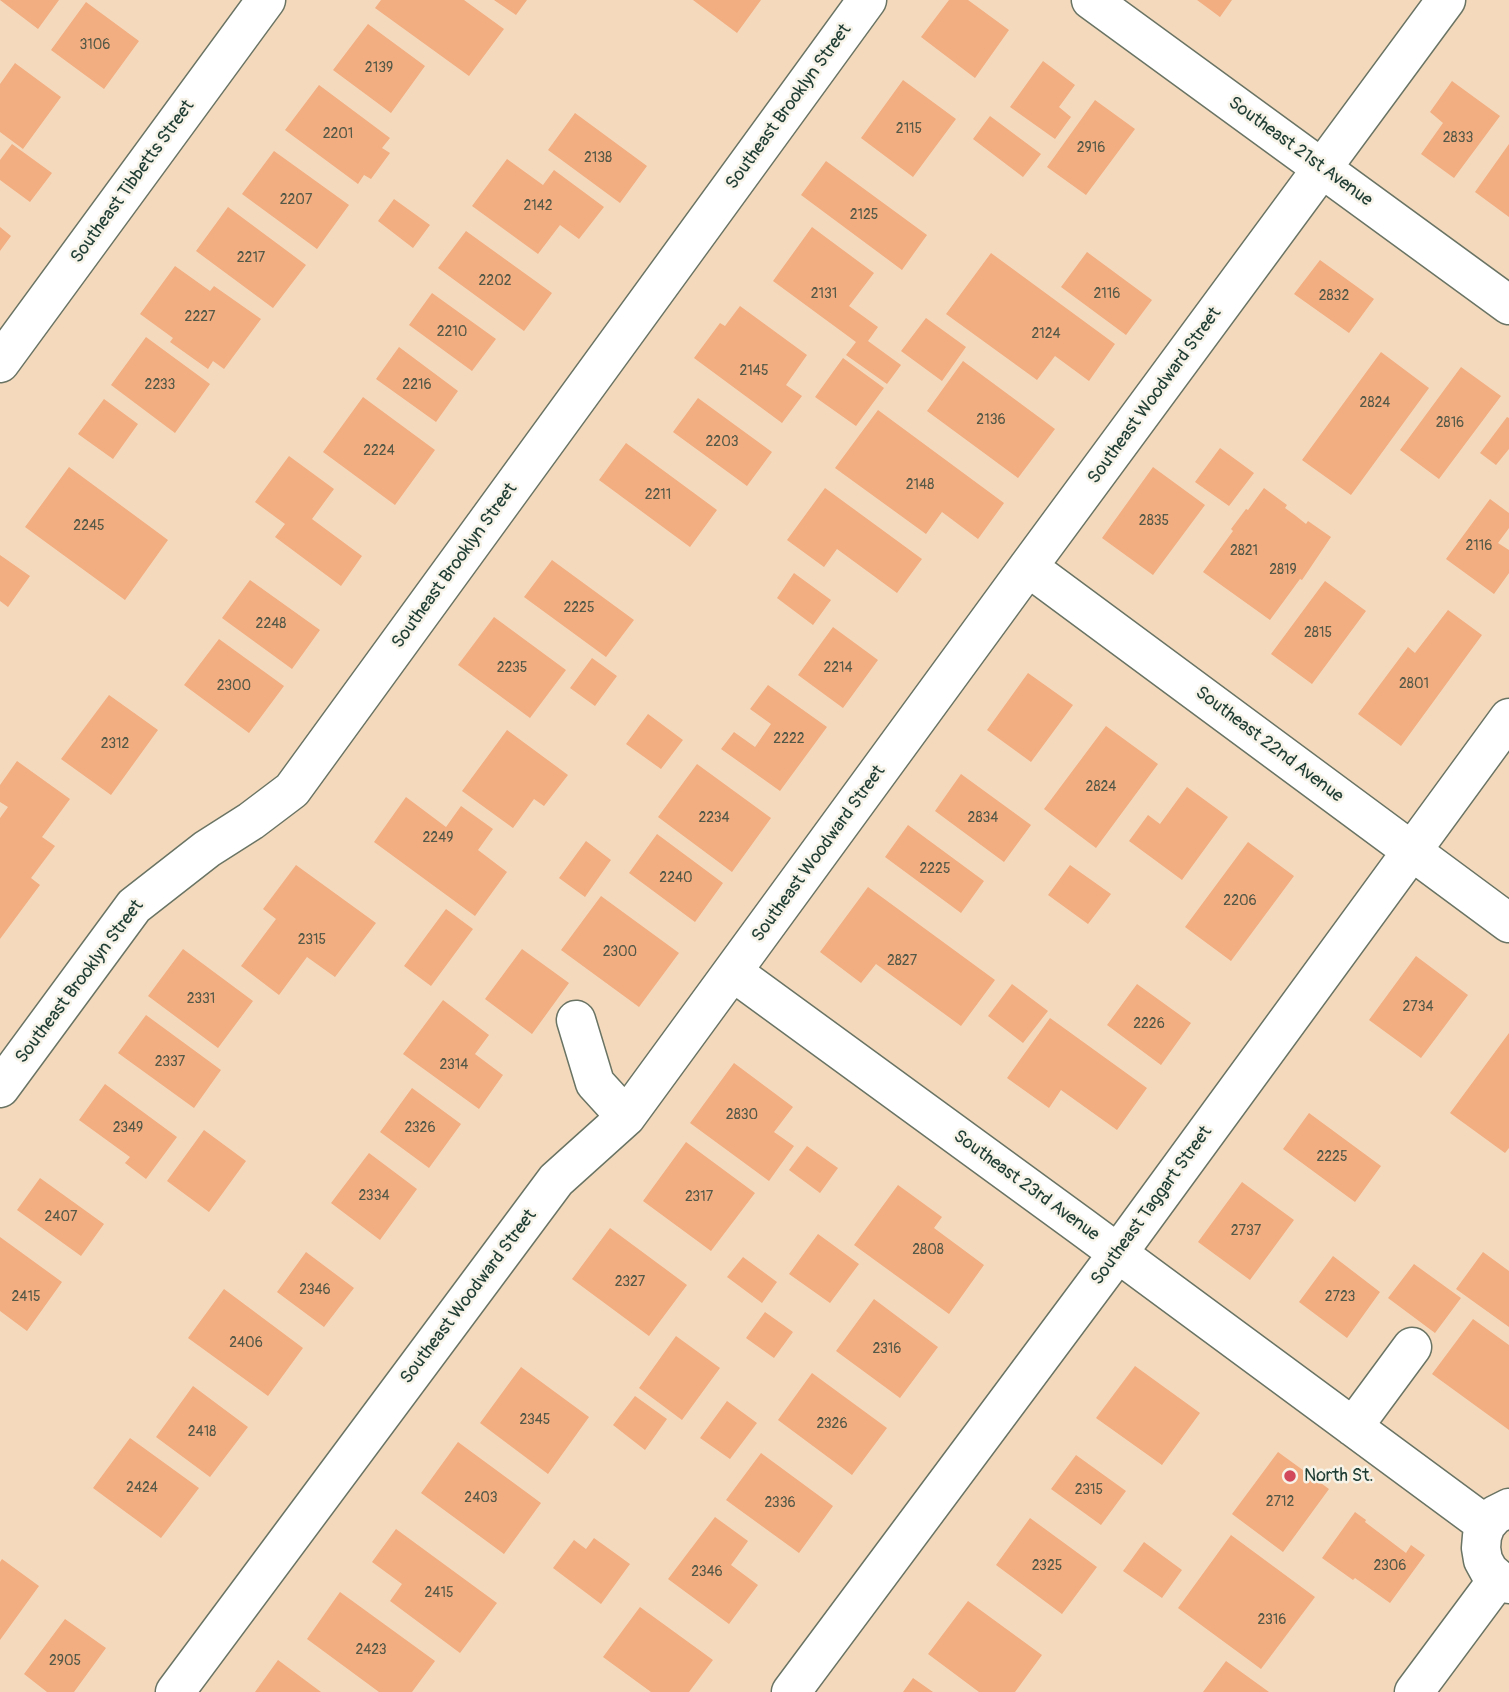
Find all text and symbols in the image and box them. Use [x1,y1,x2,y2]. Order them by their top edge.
street label: Southeast Brooklyn Street [722,20,856,194]
house number: 3106 [80,37,110,53]
house number: 2139 [365,60,393,76]
street label: Southeast 21st Avenue [1224,92,1376,212]
street label: Southeast Tibbetts Street [67,96,199,268]
house number: 2115 [896,121,922,137]
house number: 2201 [323,126,353,142]
house number: 2833 [1443,130,1473,146]
house number: 2916 [1077,140,1105,156]
house number: 2138 [584,150,612,166]
house number: 2207 [280,192,312,208]
house number: 2142 [523,198,553,214]
house number: 2125 [850,207,878,223]
house number: 2217 [237,250,265,266]
house number: 2202 [478,273,512,289]
house number: 2131 [811,286,837,302]
house number: 2116 [1094,286,1120,302]
house number: 2832 [1319,288,1349,304]
street label: Southeast Woodward Street [1084,303,1226,489]
house number: 2227 [185,309,215,325]
house number: 2210 [437,324,467,340]
house number: 2124 [1031,326,1061,342]
house number: 2145 [739,363,769,379]
house number: 2233 [145,377,175,393]
house number: 2216 [402,377,432,393]
house number: 2824 [1360,395,1390,411]
house number: 2136 [976,412,1006,428]
house number: 2816 [1436,415,1464,431]
house number: 2203 [705,434,739,450]
house number: 2224 [363,443,395,459]
house number: 2148 [906,477,934,493]
street label: Southeast Brooklyn Street [388,479,522,653]
house number: 2211 [645,487,671,503]
house number: 2835 [1139,513,1169,529]
house number: 2245 [73,518,105,534]
house number: 2116 [1466,538,1492,554]
house number: 2821 [1230,543,1258,559]
house number: 2819 [1269,562,1297,578]
house number: 2225 [563,600,595,616]
house number: 2248 [256,616,286,632]
house number: 2815 [1304,625,1332,641]
house number: 2235 [497,660,527,676]
house number: 2214 [823,660,853,676]
house number: 2801 [1399,676,1429,692]
house number: 2300 [217,678,251,694]
street label: Southeast 22nd Avenue [1191,682,1347,808]
house number: 2222 [773,731,805,747]
house number: 2312 [101,736,129,752]
street label: Southeast Woodward Street [748,761,890,947]
house number: 2824 [1086,779,1116,795]
house number: 2234 [698,810,730,826]
house number: 2834 [968,810,998,826]
house number: 2249 [423,830,453,846]
house number: 2225 [919,861,951,877]
house number: 2240 [659,870,693,886]
house number: 2206 [1223,893,1257,909]
street label: Southeast Brooklyn Street [11,896,149,1068]
house number: 2315 [298,932,326,948]
house number: 2300 [603,944,637,960]
house number: 2827 [887,953,917,969]
house number: 2331 [187,991,215,1007]
house number: 2734 [1402,999,1434,1015]
house number: 2226 [1133,1016,1165,1032]
house number: 2337 [155,1054,185,1070]
house number: 2314 [440,1057,468,1073]
house number: 2830 [726,1107,758,1123]
house number: 2349 [113,1120,143,1136]
house number: 2326 [404,1120,436,1136]
street label: Southeast Taggart Street [1087,1122,1217,1290]
street label: Southeast 23rd Avenue [949,1126,1103,1246]
house number: 2225 [1316,1149,1348,1165]
house number: 2334 [358,1188,390,1204]
house number: 2317 [685,1189,713,1205]
street label: Southeast Woodward Street [396,1205,542,1389]
house number: 2407 [45,1209,77,1225]
house number: 2737 [1231,1223,1261,1239]
house number: 2808 [912,1242,944,1258]
house number: 2327 [615,1274,645,1290]
house number: 2346 [299,1282,331,1298]
house number: 2415 [11,1289,41,1305]
house number: 2723 [1325,1289,1355,1305]
house number: 2406 [229,1335,263,1351]
house number: 2316 [873,1341,901,1357]
house number: 2345 [520,1412,550,1428]
house number: 2326 [816,1416,848,1432]
house number: 2418 [188,1424,216,1440]
place label: North St. [1304,1465,1374,1487]
marker: North St. [1282,1468,1298,1484]
house number: 2424 [126,1480,158,1496]
house number: 2315 [1075,1482,1103,1498]
house number: 2403 [464,1490,498,1506]
house number: 2712 [1266,1494,1294,1510]
house number: 2336 [764,1495,796,1511]
house number: 2325 [1032,1558,1062,1574]
house number: 2306 [1374,1558,1406,1574]
house number: 2346 [691,1564,723,1580]
house number: 2415 [424,1585,454,1601]
house number: 2316 [1258,1612,1286,1628]
house number: 2423 [355,1642,387,1658]
house number: 2905 [49,1653,81,1669]

